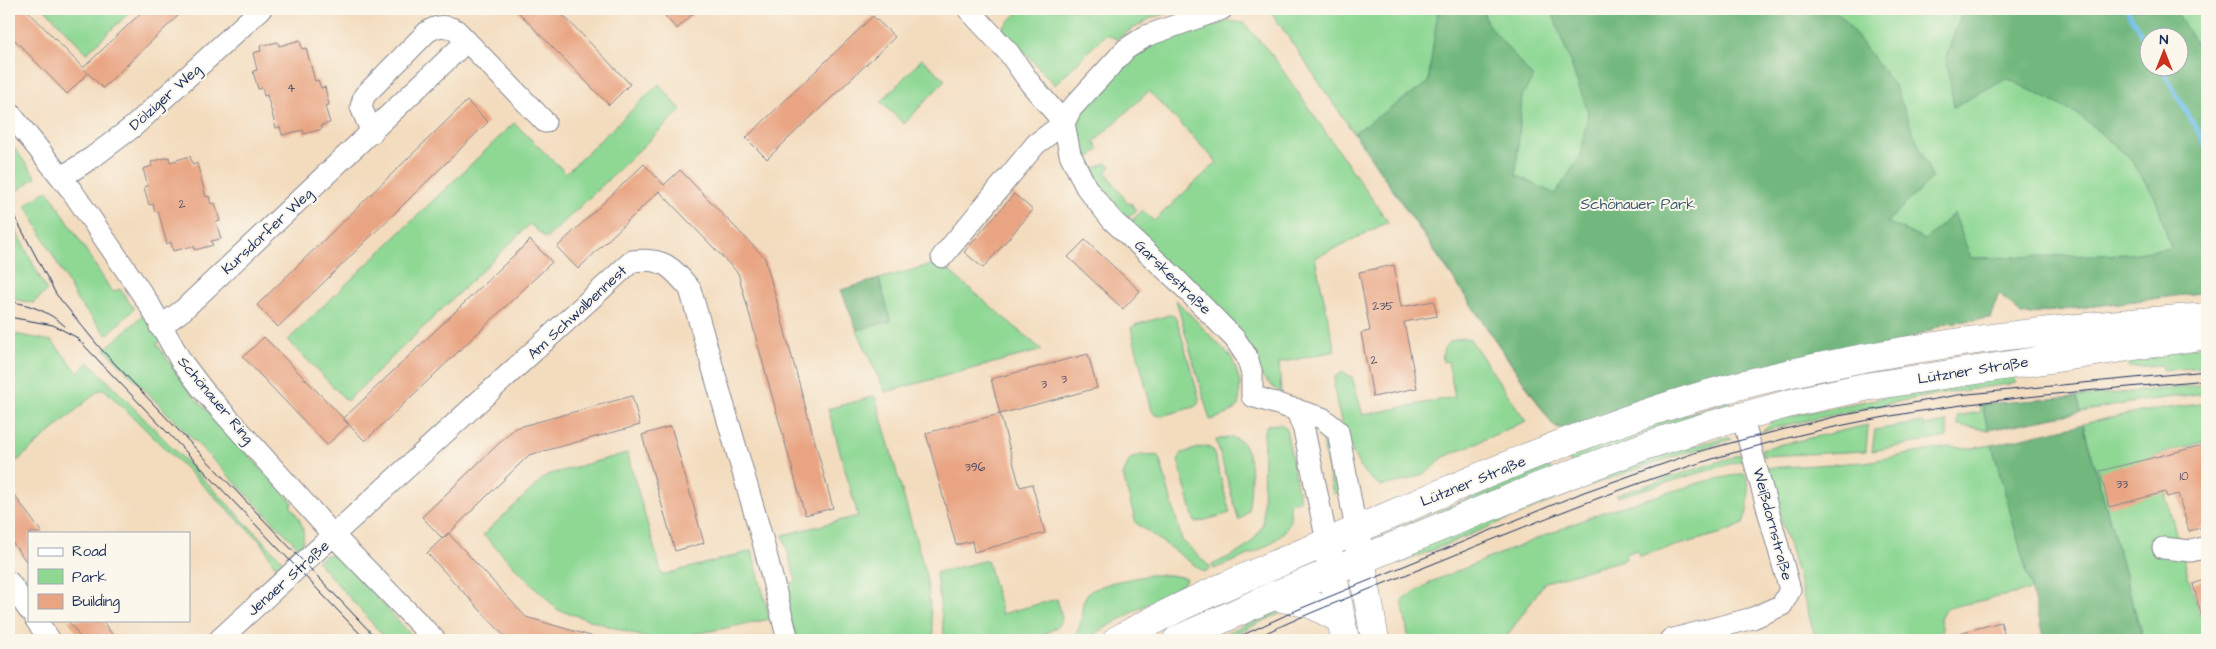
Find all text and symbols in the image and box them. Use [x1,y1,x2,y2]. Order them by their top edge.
north arrow [2138,28,2188,78]
text: N [2160,30,2169,50]
street label: Dölziger Weg [125,59,207,136]
house number: 4 [287,80,295,97]
street label: Kursdorfer Weg [217,183,319,280]
park label: Schönauer Park [1581,194,1695,215]
house number: 2 [179,196,186,213]
street label: Garskestraße [1130,235,1216,319]
street label: Am Schwalbennest [523,261,632,364]
house number: 235 [1372,298,1394,315]
street label: Lützner Straße [1916,351,2030,390]
street label: Schönauer Ring [172,352,259,449]
house number: 2 [1371,352,1378,369]
house number: 3 [1061,371,1067,388]
house number: 3 [1041,376,1047,393]
street label: Lützner Straße [1417,451,1529,512]
house number: 396 [965,459,986,476]
street label: Weißdornstraße [1747,466,1798,583]
house number: 10 [2179,468,2189,485]
house number: 33 [2116,476,2128,493]
legend [28,532,190,622]
street label: Jenaer Straße [243,536,334,621]
text: Road [72,541,107,562]
text: Park [72,567,107,588]
text: Building [72,591,120,613]

